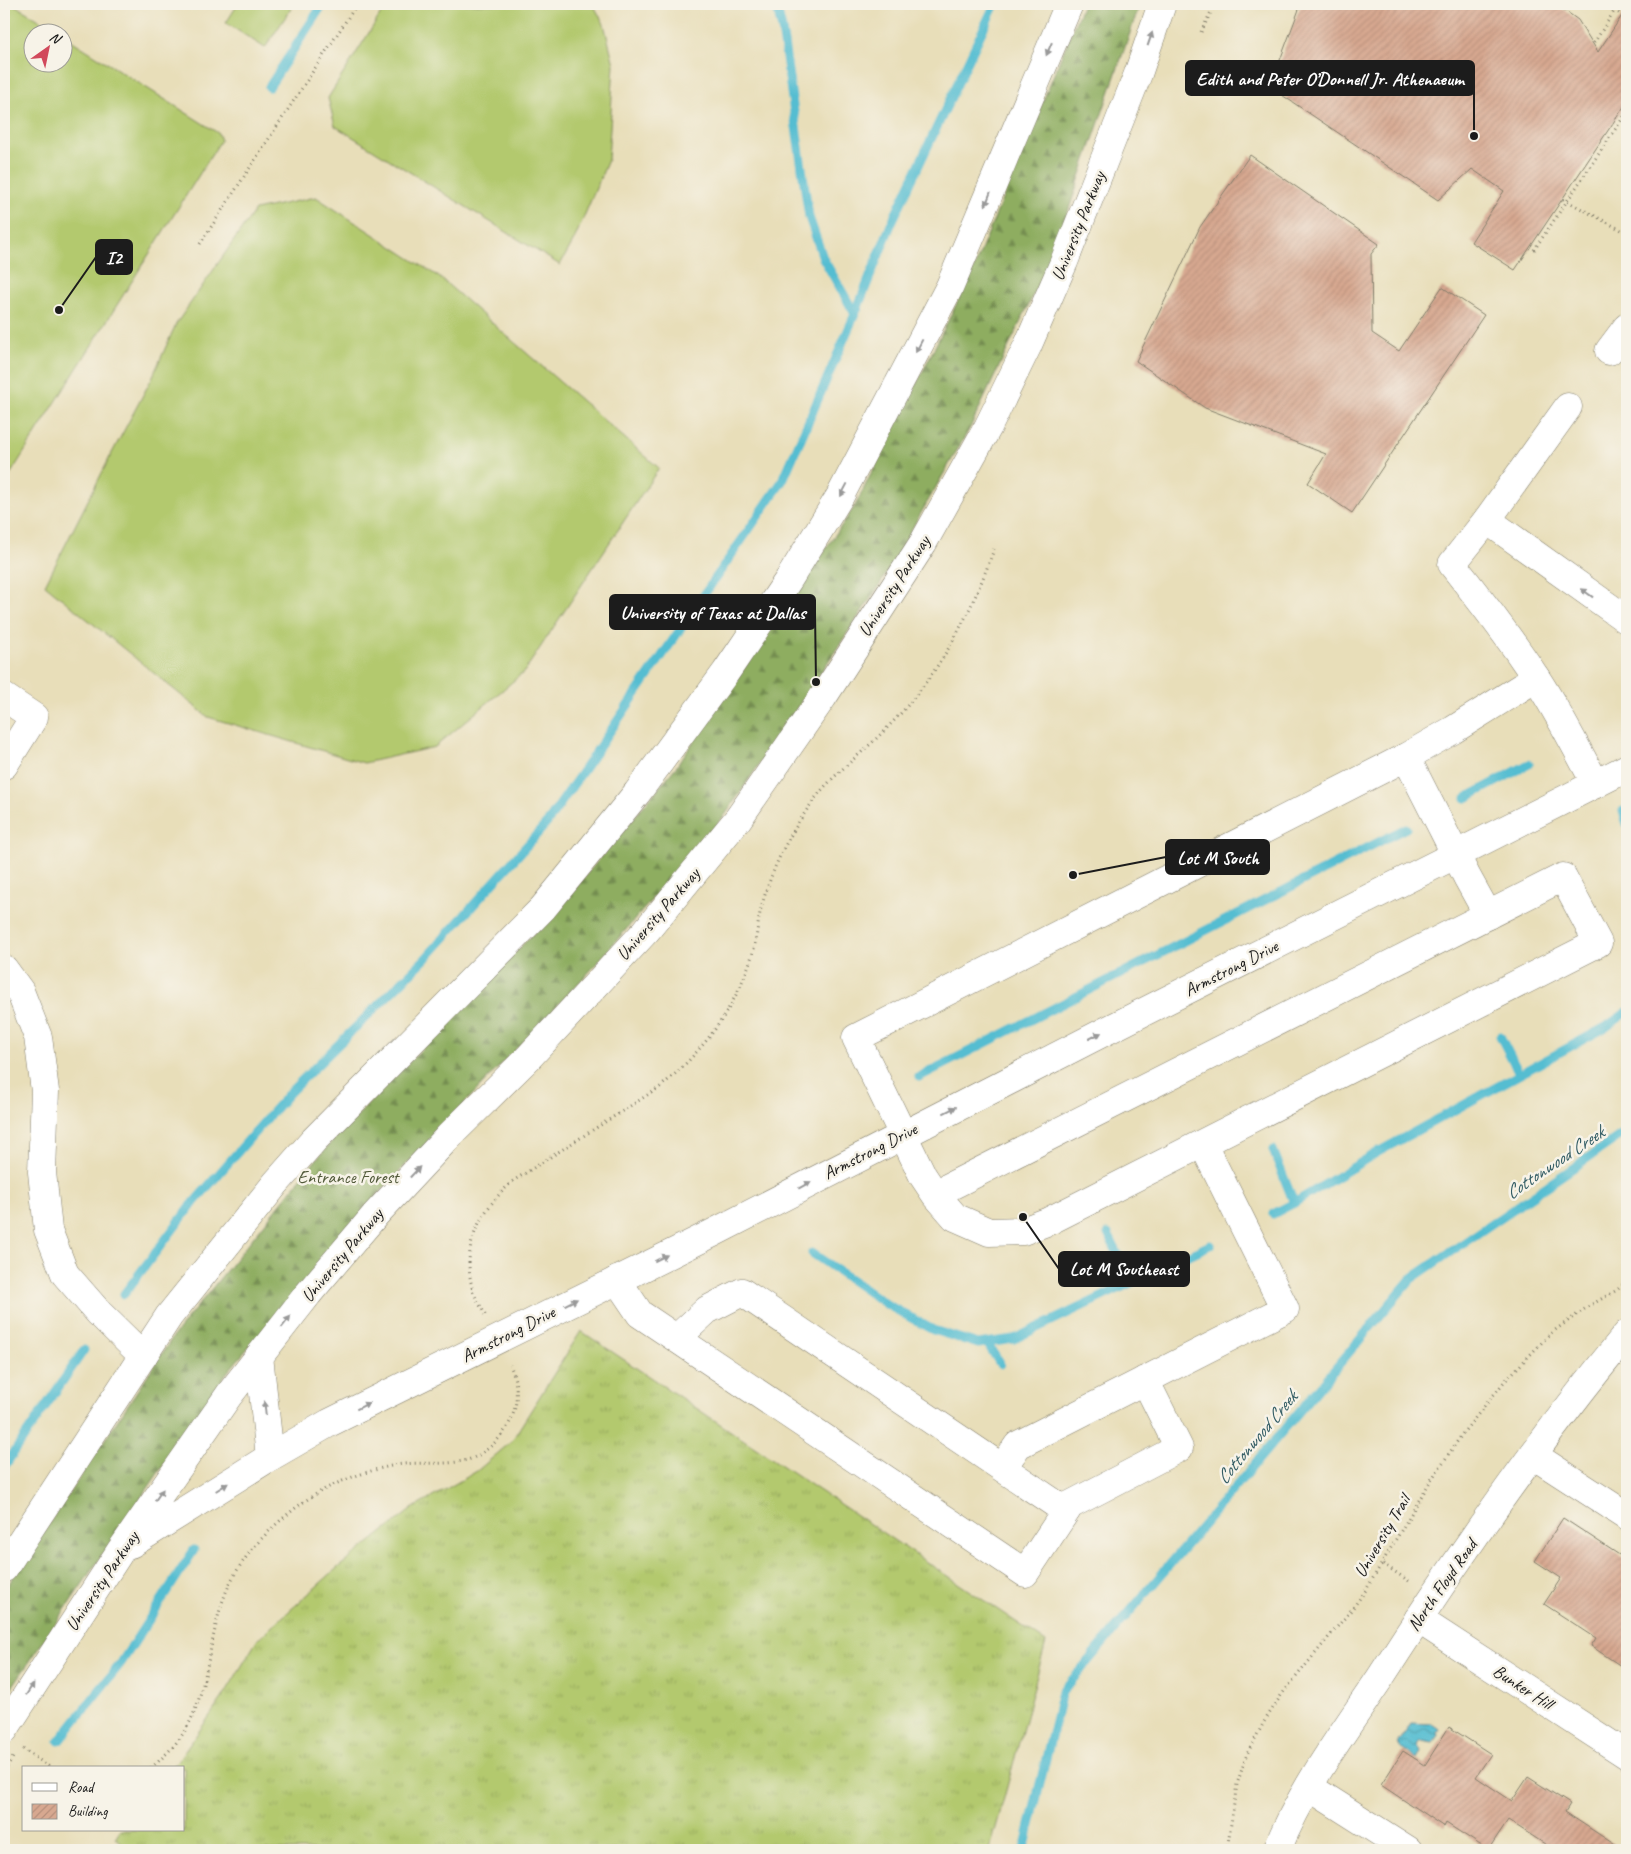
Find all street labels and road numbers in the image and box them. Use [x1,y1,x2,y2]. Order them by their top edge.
street label: University Parkway [1046,167,1111,284]
street label: University Parkway [853,530,936,640]
street label: University Parkway [612,862,705,965]
street label: Armstrong Drive [1180,934,1283,1001]
street label: Armstrong Drive [819,1117,922,1184]
street label: University Parkway [296,1202,389,1306]
street label: Armstrong Drive [457,1300,560,1367]
street label: University Trail [1349,1488,1417,1581]
street label: University Parkway [61,1525,144,1635]
street label: North Floyd Road [1402,1532,1483,1635]
street label: Bunker Hill [1489,1660,1560,1716]

